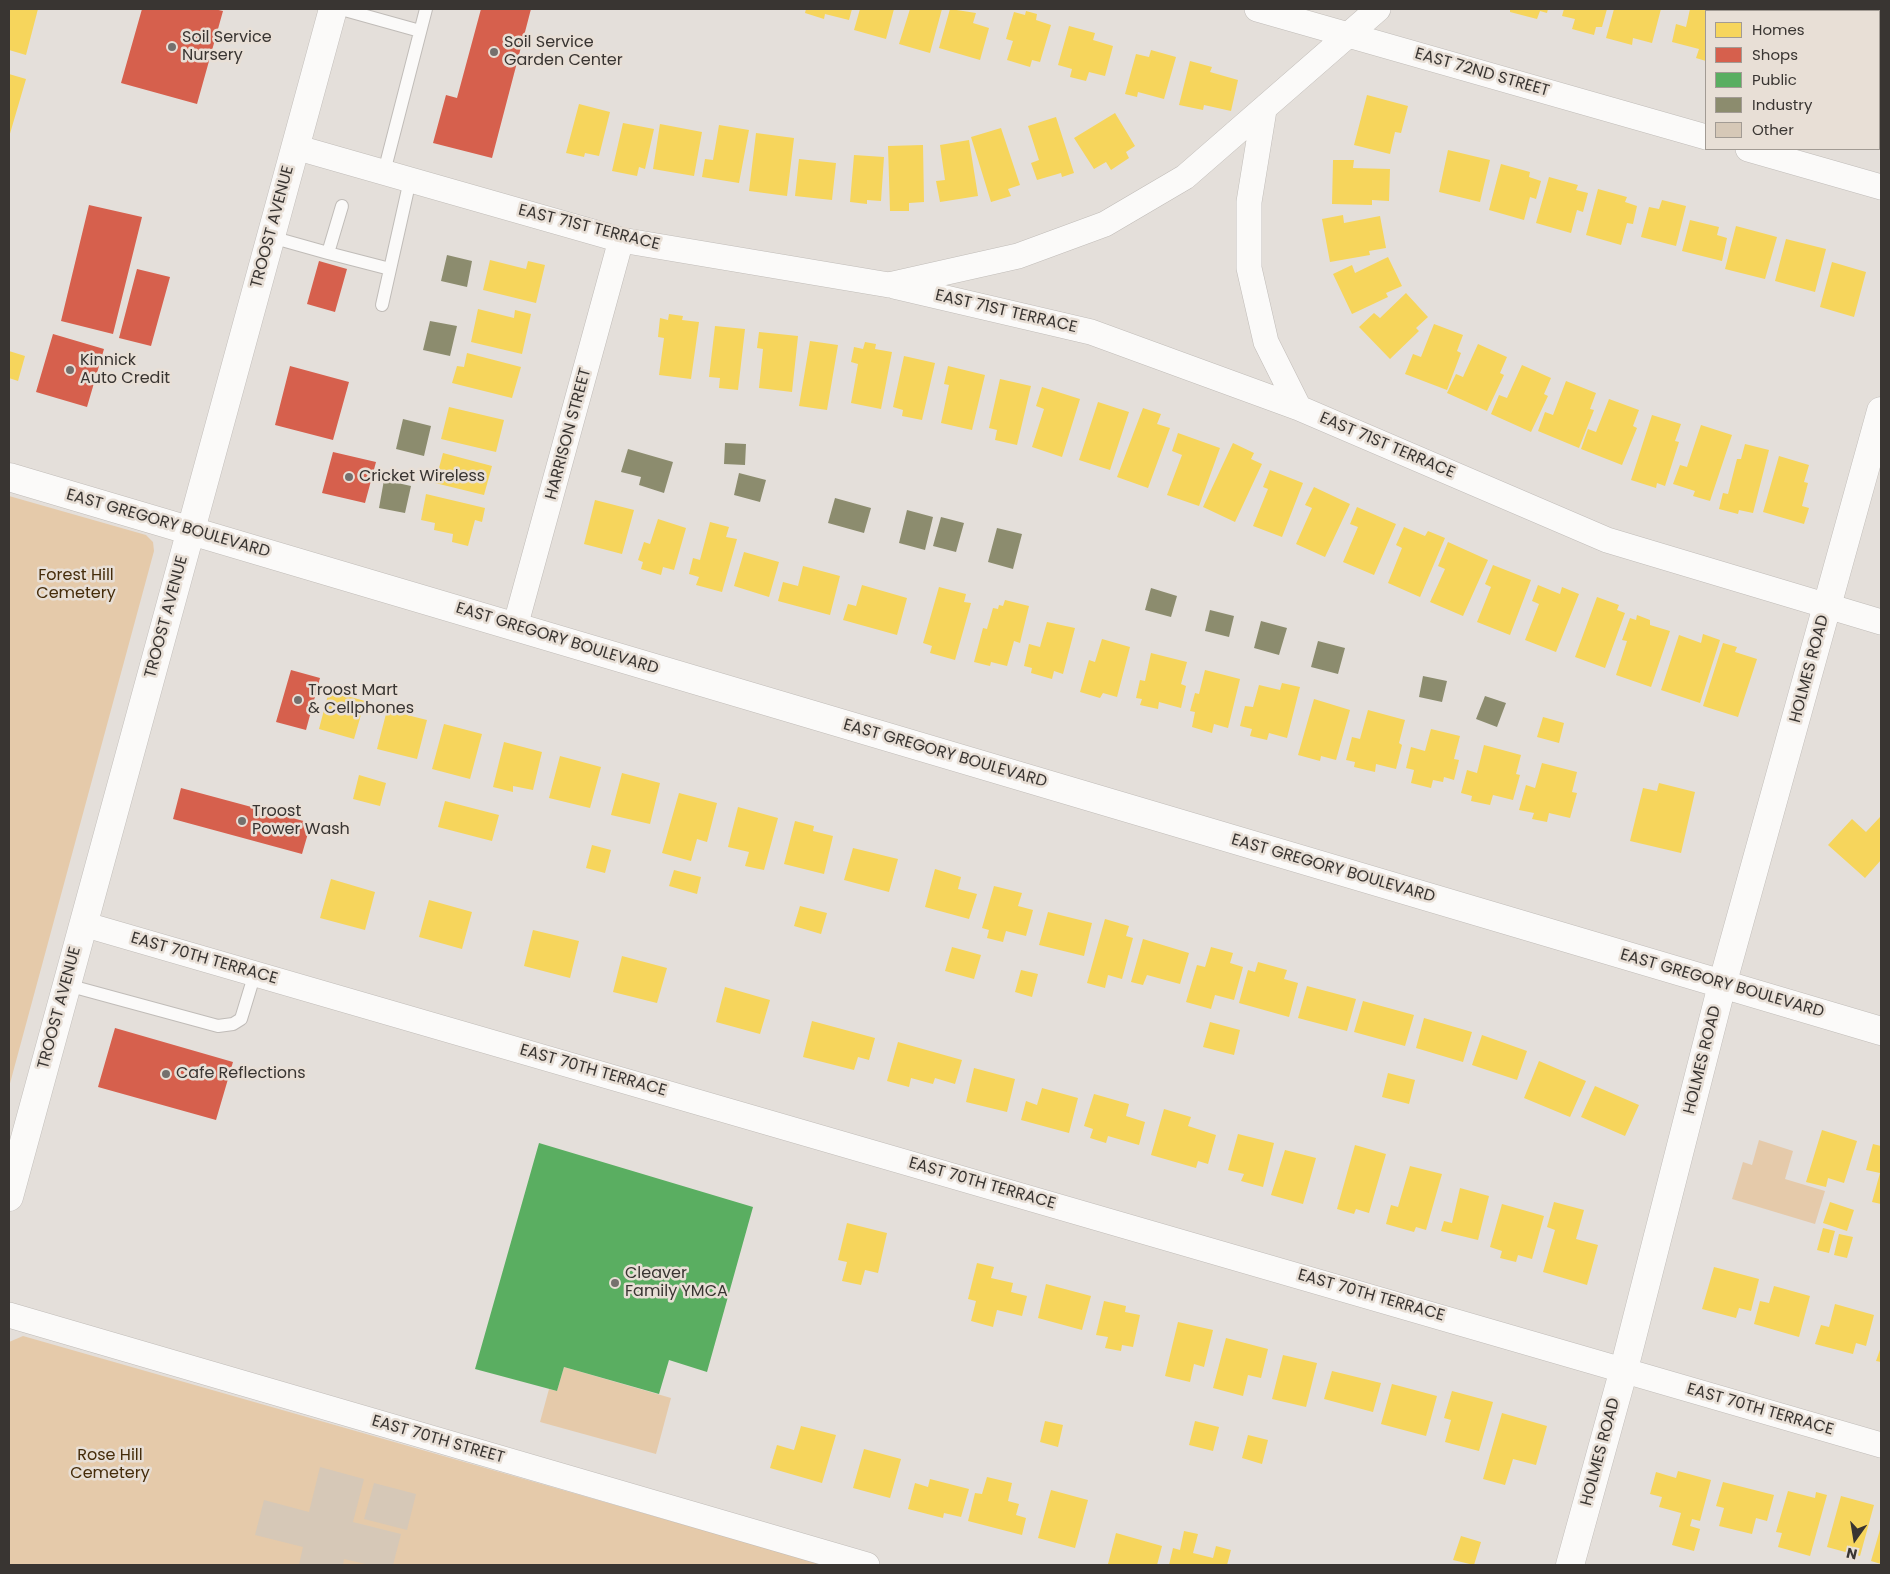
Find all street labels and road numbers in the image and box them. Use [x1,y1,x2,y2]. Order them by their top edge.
street label: EAST 72ND STREET [1413,45,1551,101]
street label: TROOST AVENUE [247,164,299,290]
street label: EAST 71ST TERRACE [516,201,662,255]
street label: EAST 71ST TERRACE [933,286,1079,338]
street label: HARRISON STREET [542,366,596,502]
street label: EAST 71ST TERRACE [1316,409,1458,483]
street label: EAST GREGORY BOULEVARD [64,486,272,562]
street label: TROOST AVENUE [141,554,193,680]
street label: EAST GREGORY BOULEVARD [453,599,661,679]
street label: HOLMES ROAD [1786,613,1834,725]
street label: EAST GREGORY BOULEVARD [841,716,1049,792]
street label: EAST GREGORY BOULEVARD [1229,831,1437,907]
street label: EAST 70TH TERRACE [128,929,280,989]
street label: TROOST AVENUE [34,945,86,1071]
street label: EAST GREGORY BOULEVARD [1618,946,1826,1022]
street label: HOLMES ROAD [1680,1004,1726,1116]
street label: EAST 70TH TERRACE [517,1041,669,1101]
street label: EAST 70TH TERRACE [906,1154,1058,1214]
street label: EAST 70TH TERRACE [1295,1266,1447,1326]
street label: EAST 70TH TERRACE [1684,1380,1836,1440]
street label: HOLMES ROAD [1577,1396,1625,1508]
street label: EAST 70TH STREET [370,1412,506,1468]

